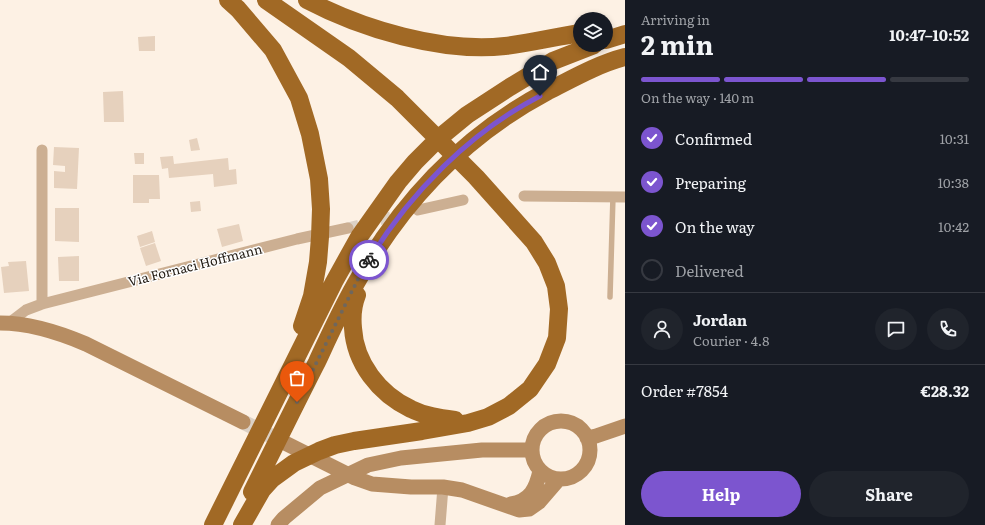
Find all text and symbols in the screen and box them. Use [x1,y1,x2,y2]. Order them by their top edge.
text: Arriving in [641,10,710,29]
map controls [573,12,613,52]
button: layers [573,12,613,52]
text: 10:47–10:52 [889,23,969,46]
text: 2 min [641,24,714,63]
pin [523,55,557,96]
icon: home [529,61,551,83]
text: On the way · 140 m [641,88,754,107]
icon: check [641,127,663,149]
text: Confirmed [675,127,752,150]
text: 10:31 [940,129,969,148]
icon: check [641,171,663,193]
text: Preparing [675,171,746,194]
text: 10:38 [938,173,969,192]
icon: check [641,215,663,237]
text: On the way [675,215,755,238]
text: 10:42 [938,217,969,236]
street label: Via Fornaci Hoffmann [126,239,264,290]
courier [349,240,389,280]
icon: bike [358,249,380,271]
text: Delivered [675,259,744,282]
button: person [641,308,683,350]
text: Jordan [693,308,747,331]
button: chat [875,308,917,350]
button: phone [927,308,969,350]
text: Courier · 4.8 [693,331,769,350]
pin [280,361,314,402]
icon: bag [286,367,308,389]
text: Order #7854 [641,379,728,402]
text: €28.32 [921,379,969,402]
button: Help [641,471,801,517]
button: Share [809,471,969,517]

